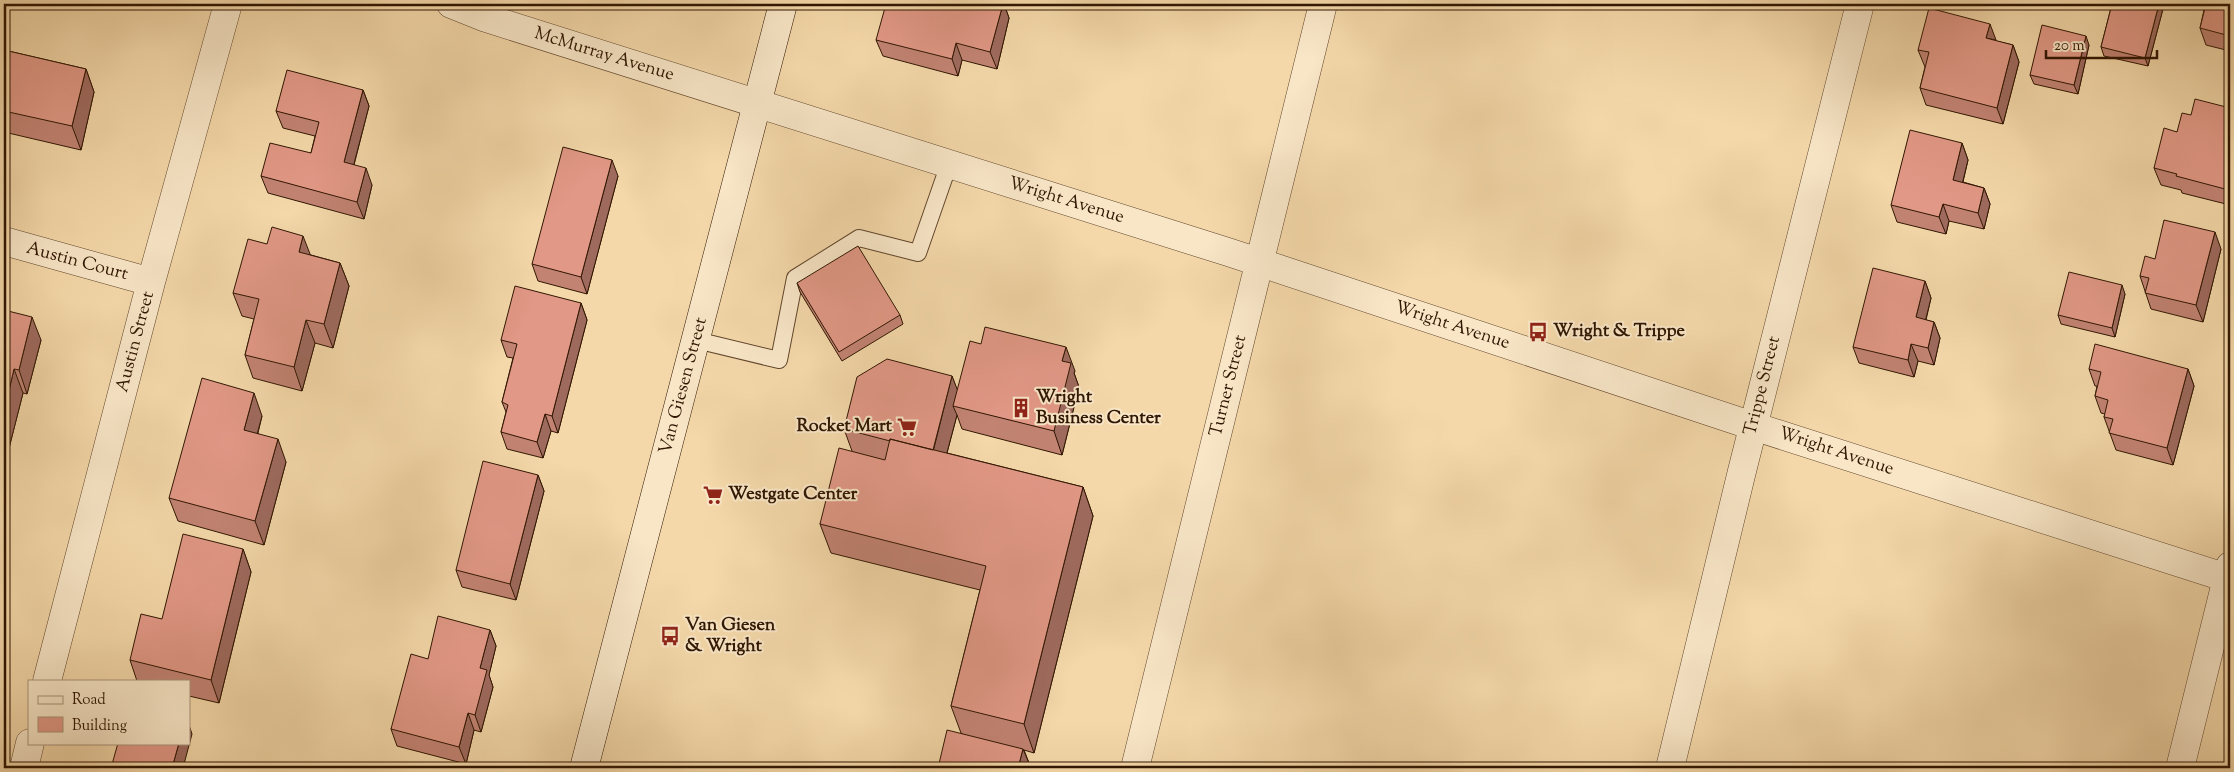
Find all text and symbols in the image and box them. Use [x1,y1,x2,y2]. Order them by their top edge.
street label: McMurray Avenue [531,21,677,89]
scale bar [2046,28,2158,60]
text: 20 m [2054,36,2085,57]
street label: Wright Avenue [1005,171,1127,231]
street label: Austin Court [23,236,131,288]
street label: Austin Street [110,289,162,395]
street label: Wright Avenue [1391,295,1513,357]
street label: Van Giesen Street [653,315,715,457]
place label: Wright & Trippe [1553,319,1685,345]
bus stop icon: Wright & Trippe [1527,321,1549,343]
street label: Turner Street [1204,332,1254,440]
street label: Trippe Street [1738,334,1788,438]
place label: Wright Business Center [1036,385,1161,432]
building icon: Wright Business Center [1010,397,1032,419]
place label: Rocket Mart [796,414,893,440]
supermarket icon: Rocket Mart [896,416,918,438]
street label: Wright Avenue [1775,421,1897,483]
place label: Westgate Center [728,482,858,508]
supermarket icon: Westgate Center [702,484,724,506]
place label: Van Giesen & Wright [685,613,776,660]
bus stop icon: Van Giesen & Wright [659,625,681,647]
legend [28,680,190,744]
text: Road [72,690,106,711]
text: Building [72,716,127,737]

